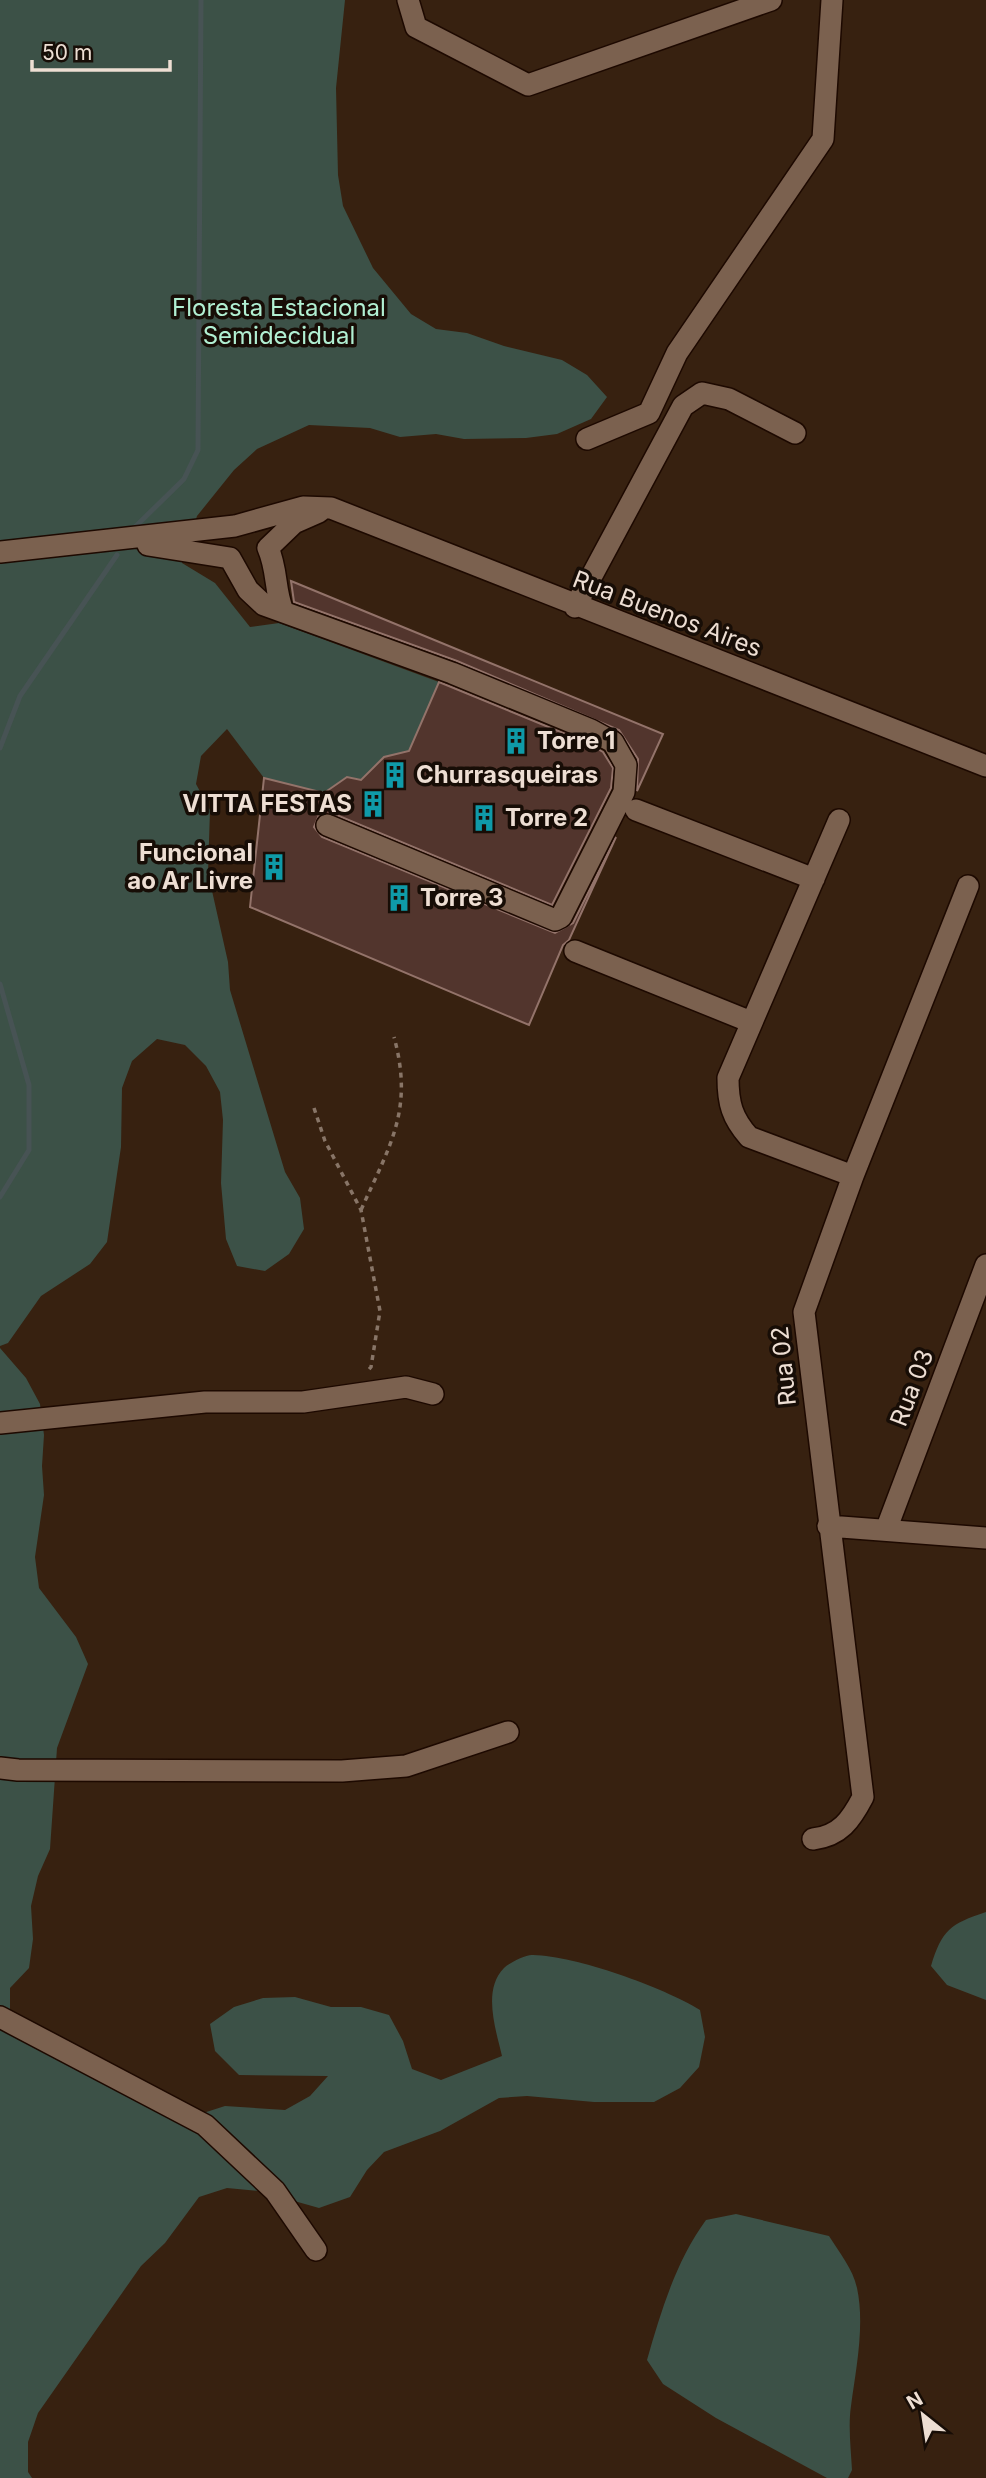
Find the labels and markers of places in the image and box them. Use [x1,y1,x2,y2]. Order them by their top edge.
building icon: Torre 1 [501,726,531,756]
place label: Torre 1 [537,726,615,755]
building icon: Churrasqueiras [380,760,410,790]
place label: Churrasqueiras [416,760,598,789]
place label: VITTA FESTAS [182,789,352,818]
building icon: VITTA FESTAS [358,789,388,819]
building icon: Torre 2 [469,803,499,833]
place label: Torre 2 [505,803,588,832]
place label: Funcional ao Ar Livre [127,838,253,895]
building icon: Funcional ao Ar Livre [259,852,289,882]
building icon: Torre 3 [384,883,414,913]
place label: Torre 3 [420,883,503,912]

